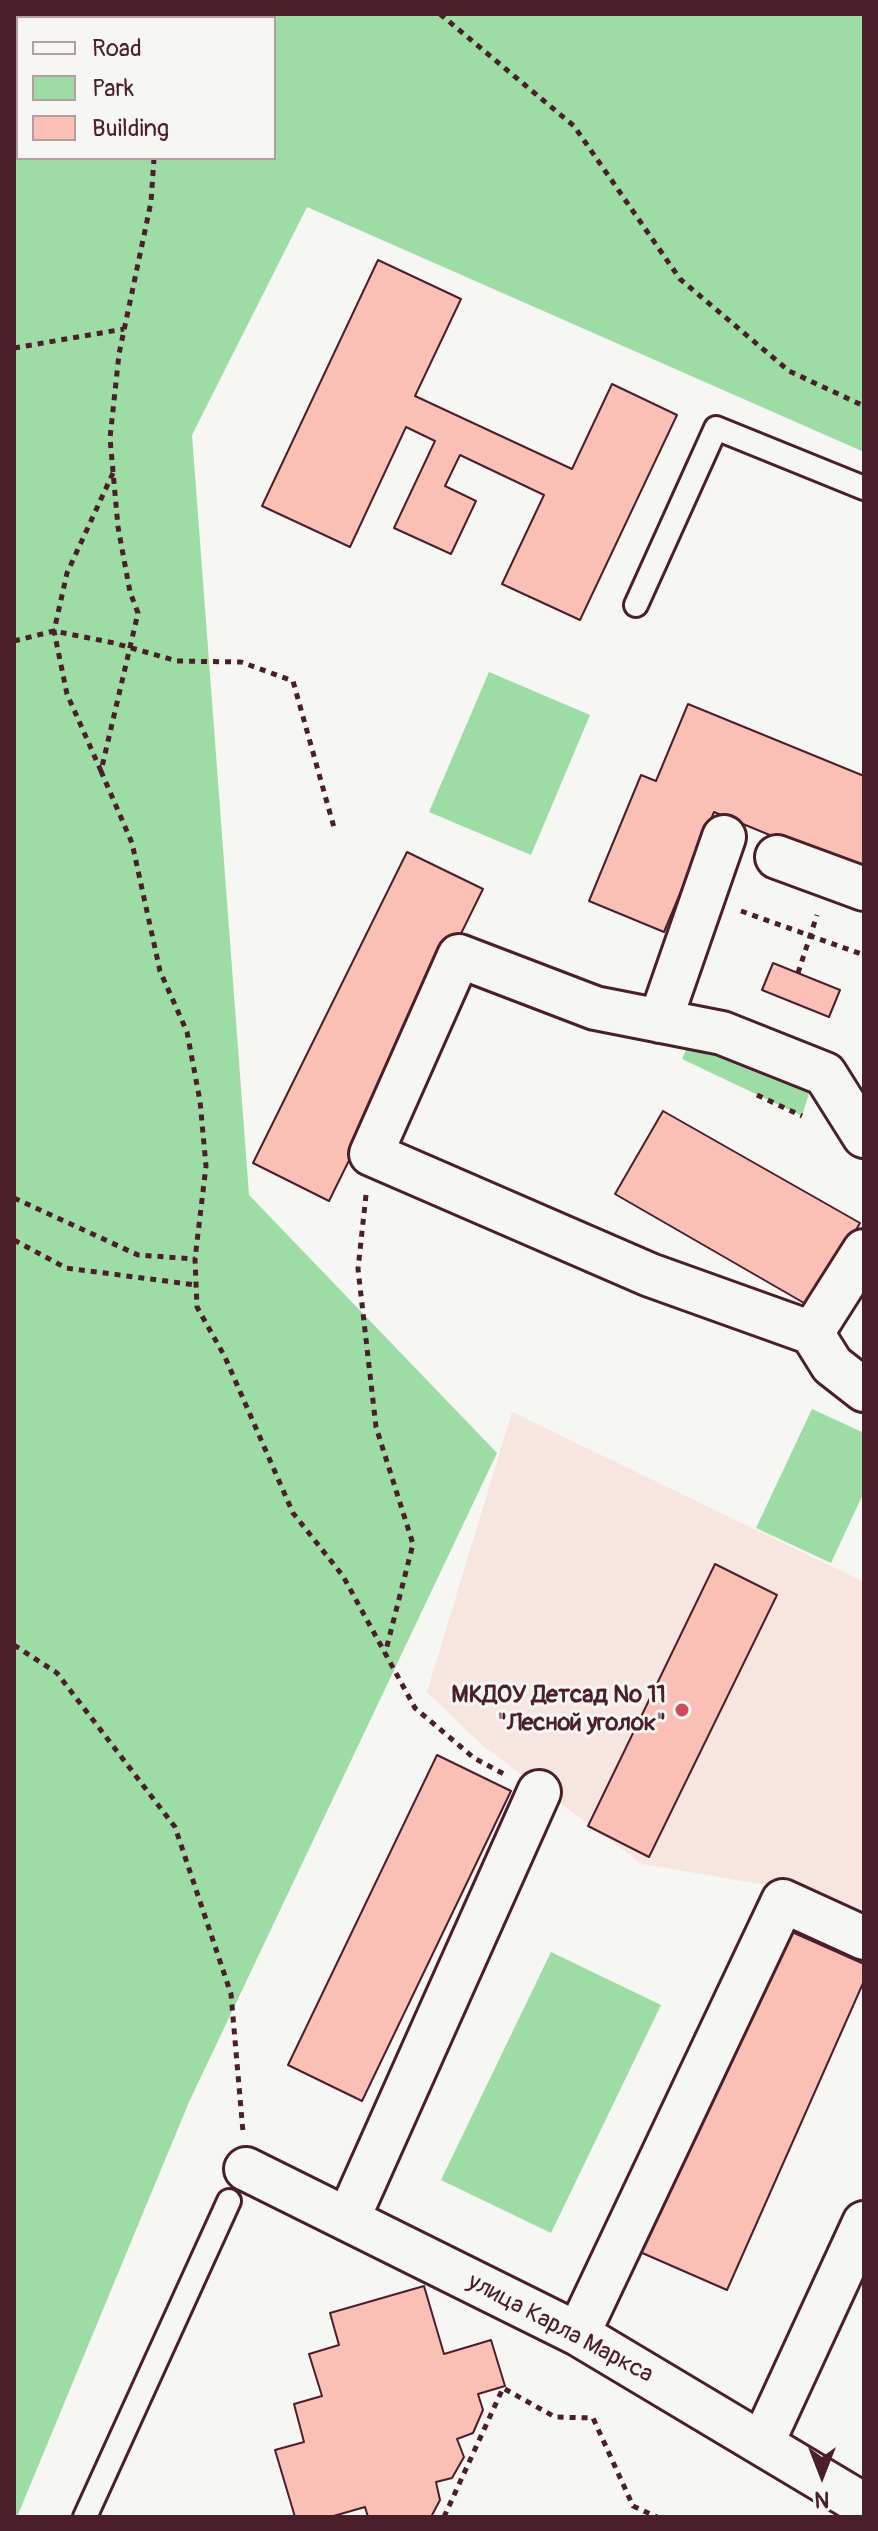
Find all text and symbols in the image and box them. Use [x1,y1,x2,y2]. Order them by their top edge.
legend [16,16,276,160]
text: Road [92,34,142,63]
text: Park [92,74,134,103]
text: Building [92,114,169,143]
place label: МКДОУ Детсад № 11 "Лесной уголок" [451,1682,666,1738]
marker: МКДОУ Детсад № 11 "Лесной уголок" [673,1701,691,1719]
street label: улица Карла Маркса [462,2268,658,2390]
north arrow [782,2435,862,2515]
text: N [815,2485,829,2513]

